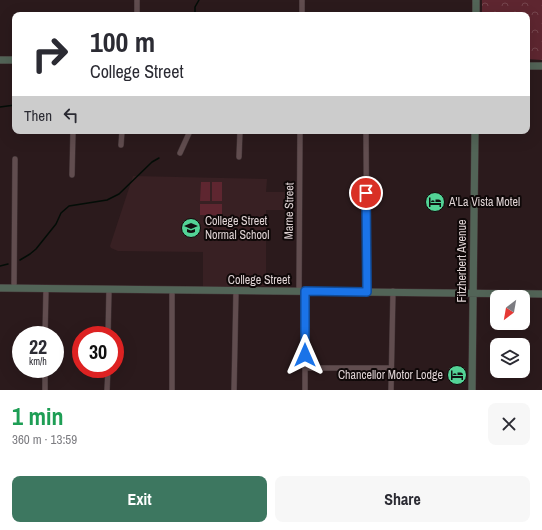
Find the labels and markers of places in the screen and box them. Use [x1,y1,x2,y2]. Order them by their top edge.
pin [349,176,383,210]
hotel icon: A'La Vista Motel [424,191,446,213]
place label: A'La Vista Motel [448,194,520,210]
place label: College Street Normal School [205,213,270,243]
school or university icon: College Street Normal School [180,217,202,239]
hotel icon: Chancellor Motor Lodge [446,364,468,386]
place label: Chancellor Motor Lodge [338,367,443,383]

